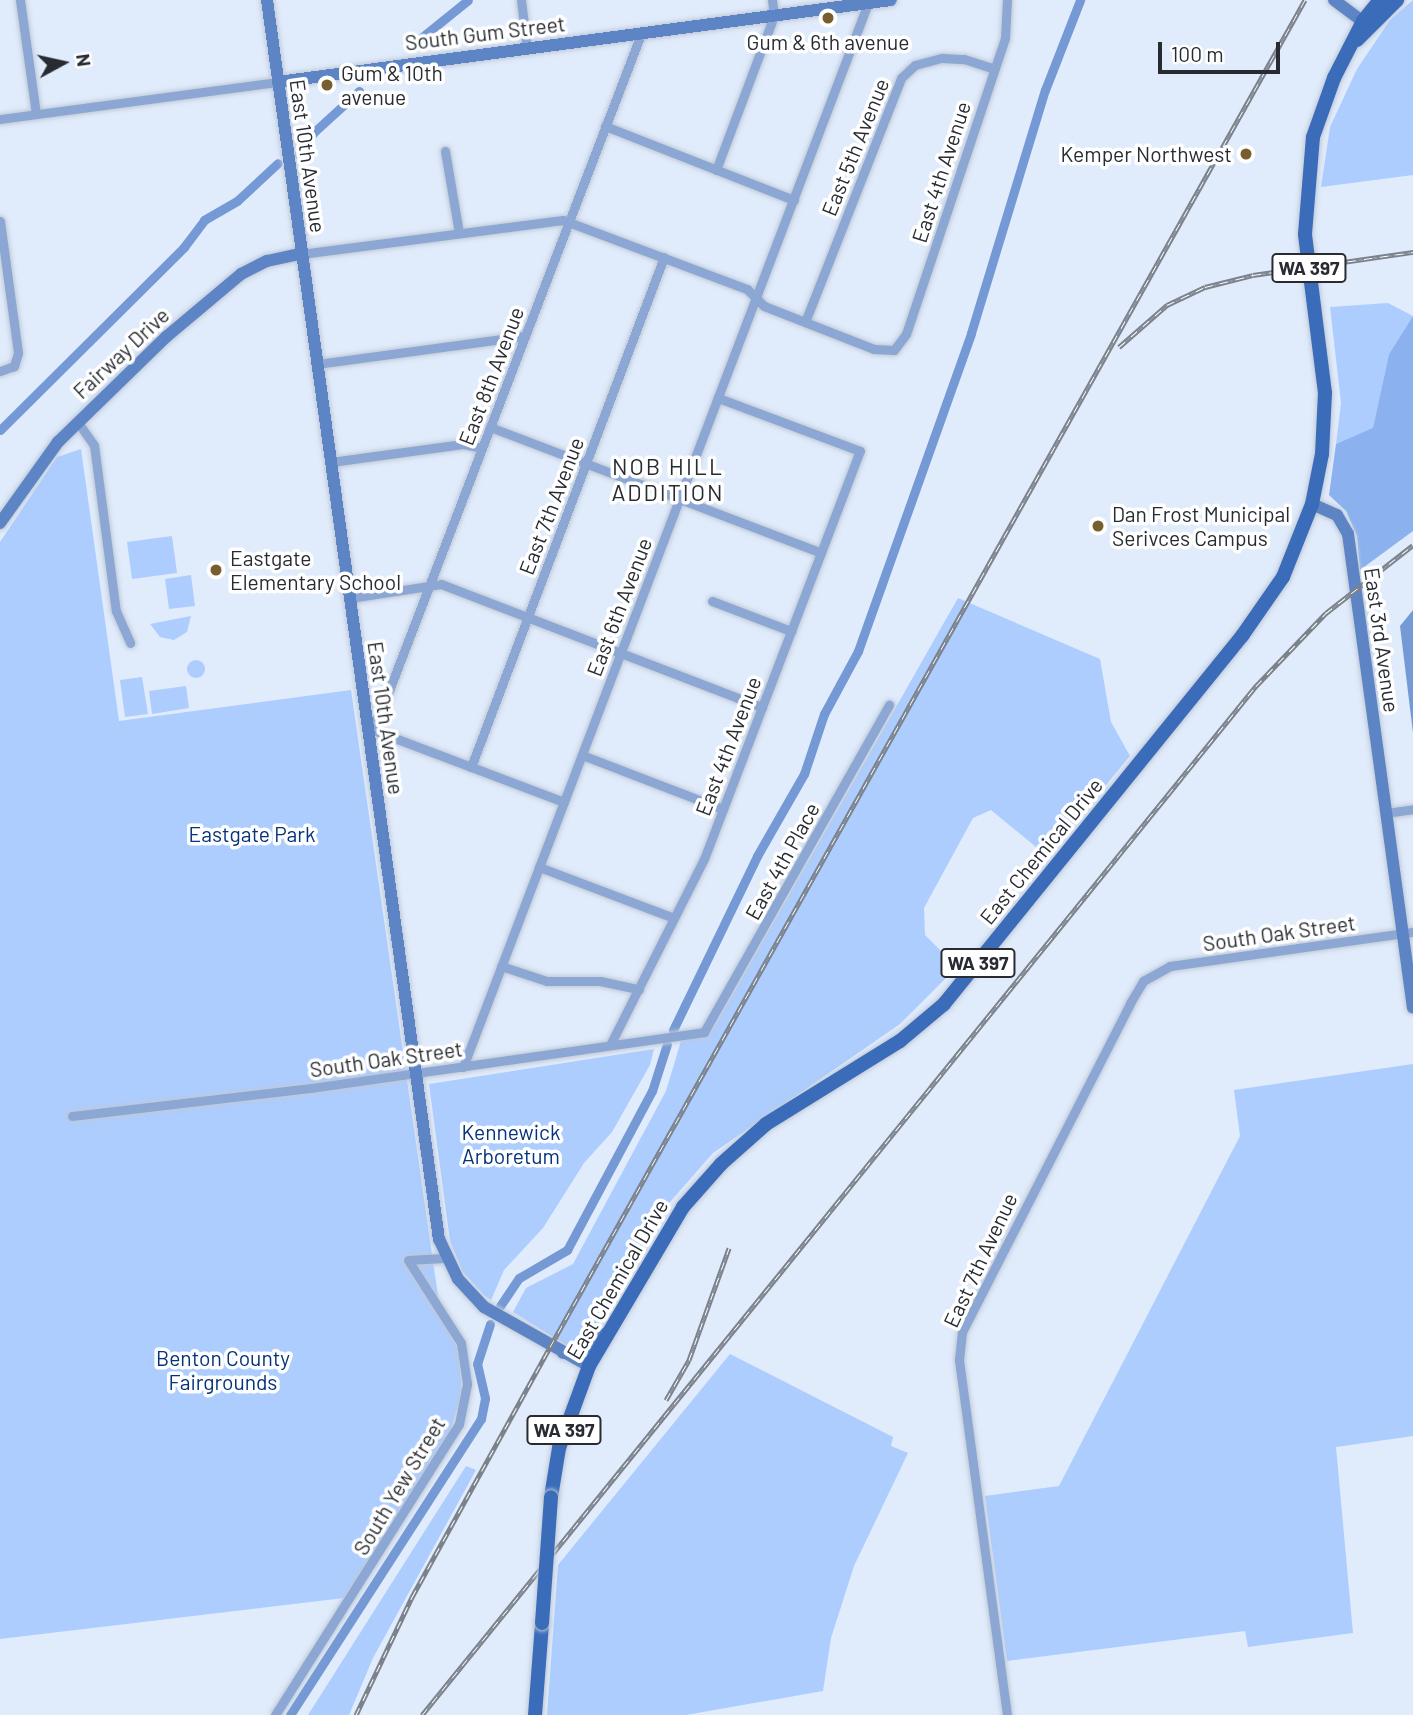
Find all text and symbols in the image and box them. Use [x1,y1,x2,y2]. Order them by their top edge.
marker: Gum & 6th avenue [820,10,836,26]
street label: South Gum Street [403,11,567,55]
north arrow [28,28,98,98]
scale bar [1161,28,1284,72]
place label: Gum & 6th avenue [747,29,909,55]
text: 100 m [1171,41,1224,66]
text: N [72,52,97,68]
place label: Gum & 10th avenue [341,60,443,110]
street label: East 5th Avenue [816,75,894,219]
marker: Gum & 10th avenue [319,77,335,93]
street label: East 10th Avenue [285,78,331,234]
street label: East 4th Avenue [906,98,976,246]
place label: Kemper Northwest [1061,141,1232,167]
marker: Kemper Northwest [1238,146,1254,162]
road number: WA 397 [1270,252,1348,284]
street label: Fairway Drive [68,302,174,404]
street label: East 8th Avenue [453,303,529,449]
street label: East 7th Avenue [513,434,589,578]
district label: NOB HILL ADDITION [612,452,724,506]
place label: Dan Frost Municipal Serivces Campus [1112,501,1290,551]
marker: Dan Frost Municipal Serivces Campus [1090,518,1106,534]
street label: East 6th Avenue [581,534,657,680]
place label: Eastgate Elementary School [230,545,401,595]
marker: Eastgate Elementary School [208,562,224,578]
street label: East 3rd Avenue [1359,566,1405,714]
street label: East 10th Avenue [363,640,409,796]
street label: East 4th Avenue [690,673,766,819]
street label: East Chemical Drive [974,773,1108,929]
street label: East 4th Place [739,798,825,924]
park label: Eastgate Park [189,821,315,847]
street label: South Oak Street [1201,910,1357,956]
road number: WA 397 [940,948,1016,979]
street label: South Oak Street [308,1036,464,1082]
park label: Kennewick Arboretum [461,1119,561,1169]
street label: East 7th Avenue [938,1189,1022,1331]
street label: East Chemical Drive [561,1194,673,1364]
park label: Benton County Fairgrounds [156,1345,290,1395]
street label: South Yew Street [348,1413,450,1559]
road number: WA 397 [526,1414,602,1446]

